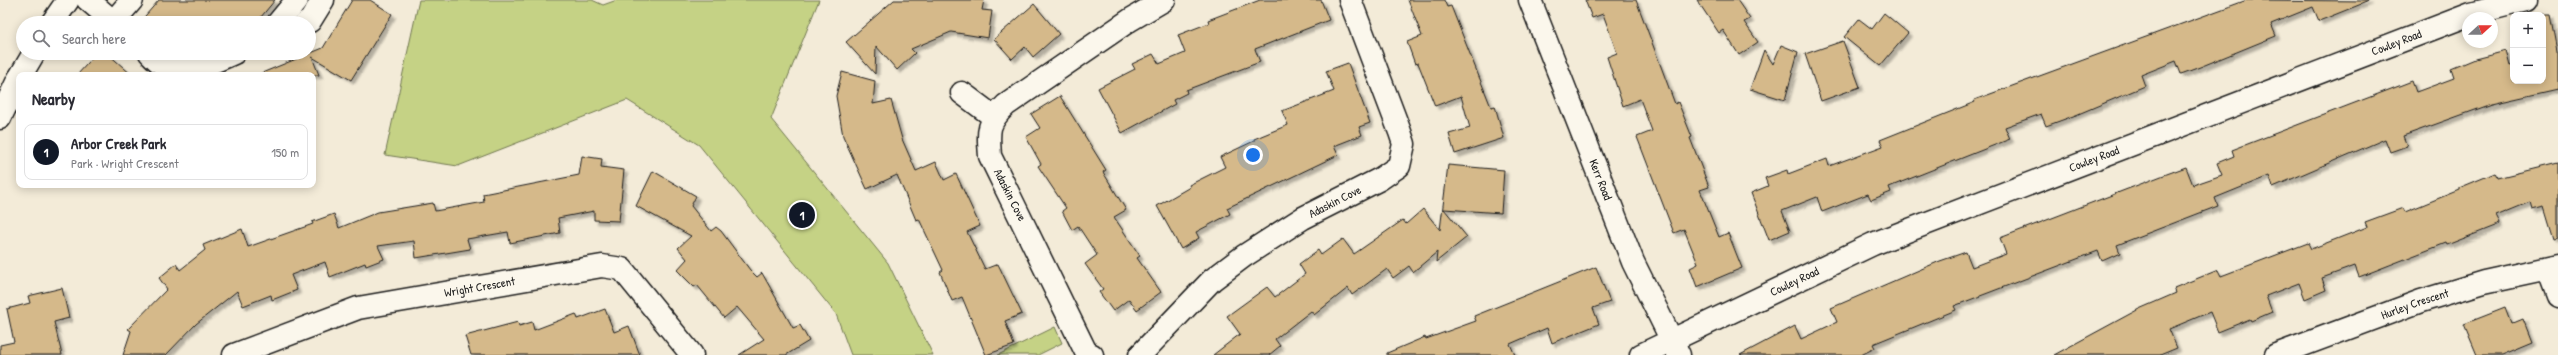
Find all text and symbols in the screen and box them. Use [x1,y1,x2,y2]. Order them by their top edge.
north arrow [2462,12,2498,48]
map controls [2510,12,2546,84]
button: + [2510,12,2546,48]
search box [16,16,316,60]
street label: Cowley Road [2369,25,2424,60]
icon: search [30,27,52,49]
text: Search here [62,28,126,49]
button: − [2510,48,2546,84]
text: Nearby [32,87,75,110]
text: Arbor Creek Park [71,133,166,154]
street label: Cowley Road [2066,141,2122,176]
text: 1 [44,143,48,161]
text: 150 m [271,143,299,161]
your location [1243,145,1263,165]
text: Park · Wright Crescent [71,154,179,172]
street label: Kerr Road [1585,156,1617,203]
street label: Adaskin Cove [990,166,1031,224]
street label: Adaskin Cove [1306,181,1364,222]
pin: 1 [789,200,815,230]
street label: Cowley Road [1767,262,1822,300]
street label: Wright Crescent [443,272,517,301]
street label: Hurley Crescent [2379,284,2451,323]

